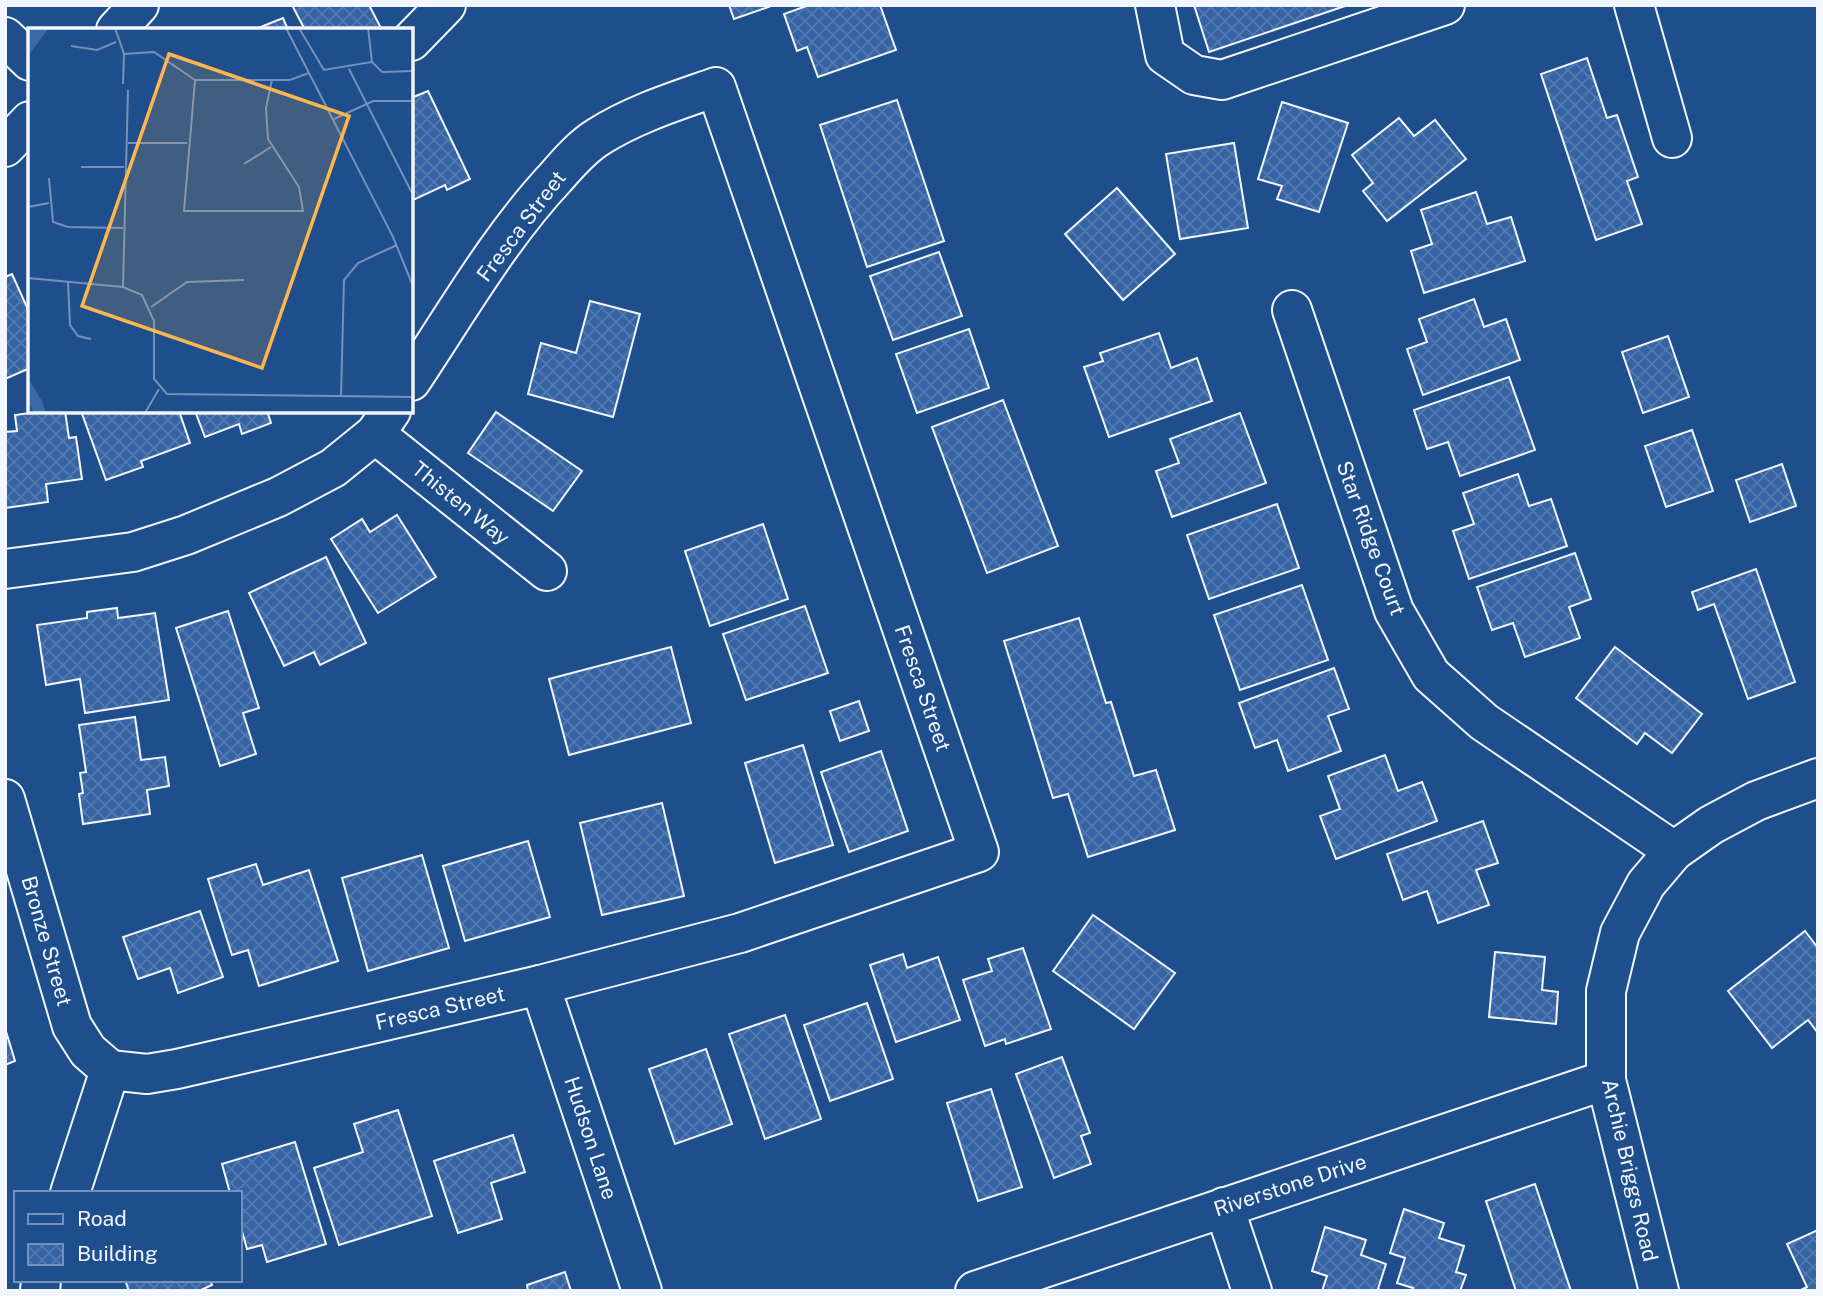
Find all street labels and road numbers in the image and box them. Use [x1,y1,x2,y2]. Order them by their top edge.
street label: Fresca Street [471,166,571,286]
street label: Thisten Way [407,456,515,550]
street label: Star Ridge Court [1331,457,1411,619]
street label: Fresca Street [890,621,956,755]
street label: Bronze Street [16,873,78,1009]
street label: Fresca Street [373,981,507,1035]
street label: Hudson Lane [559,1073,623,1203]
street label: Archie Briggs Road [1597,1076,1663,1264]
street label: Riverstone Drive [1210,1149,1370,1221]

